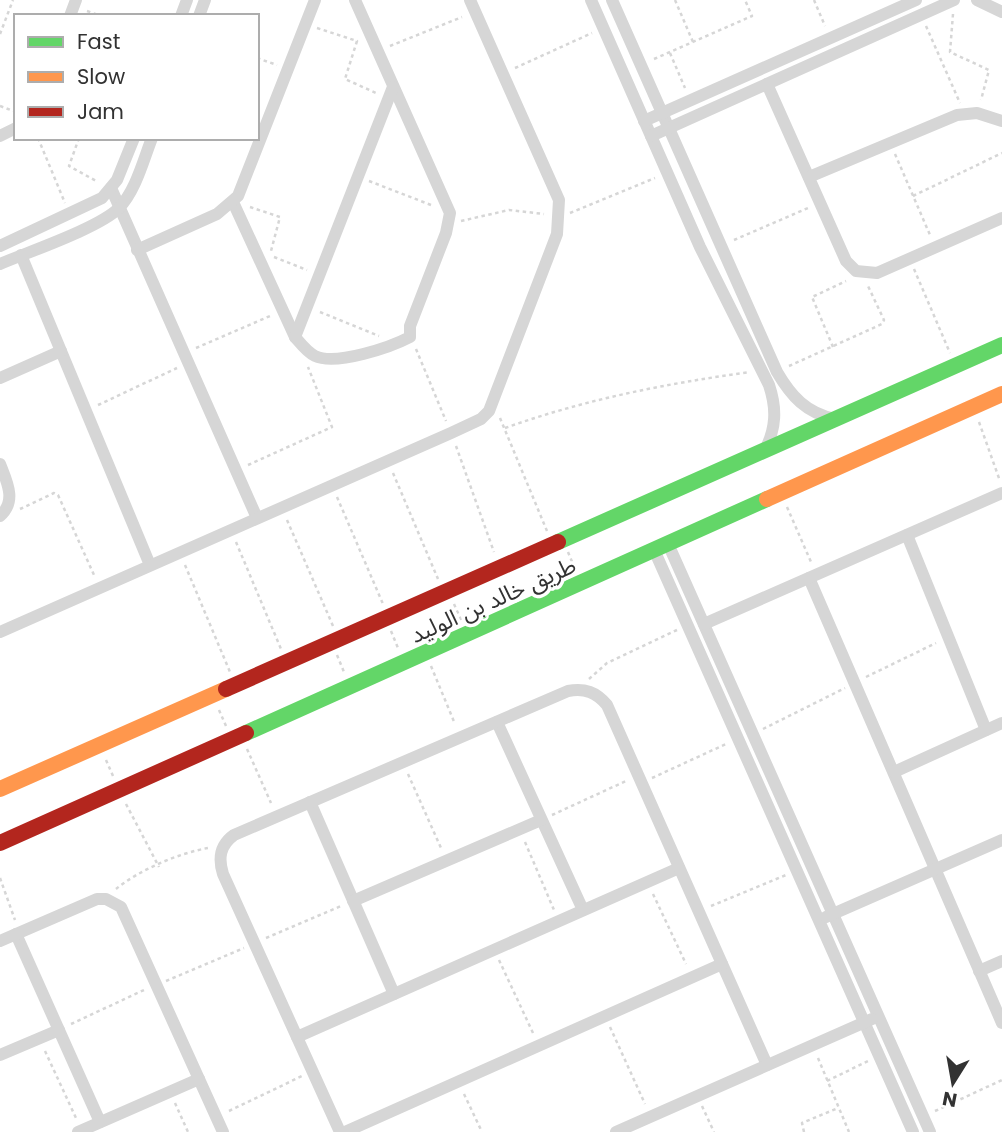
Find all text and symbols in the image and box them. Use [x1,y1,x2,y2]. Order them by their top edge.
legend [14,14,259,140]
text: Fast [77,27,120,56]
text: Slow [77,62,125,91]
text: Jam [77,97,124,126]
street label: طريق خالد بن الوليد [405,549,581,651]
north arrow [918,1048,988,1118]
text: N [940,1085,959,1114]

